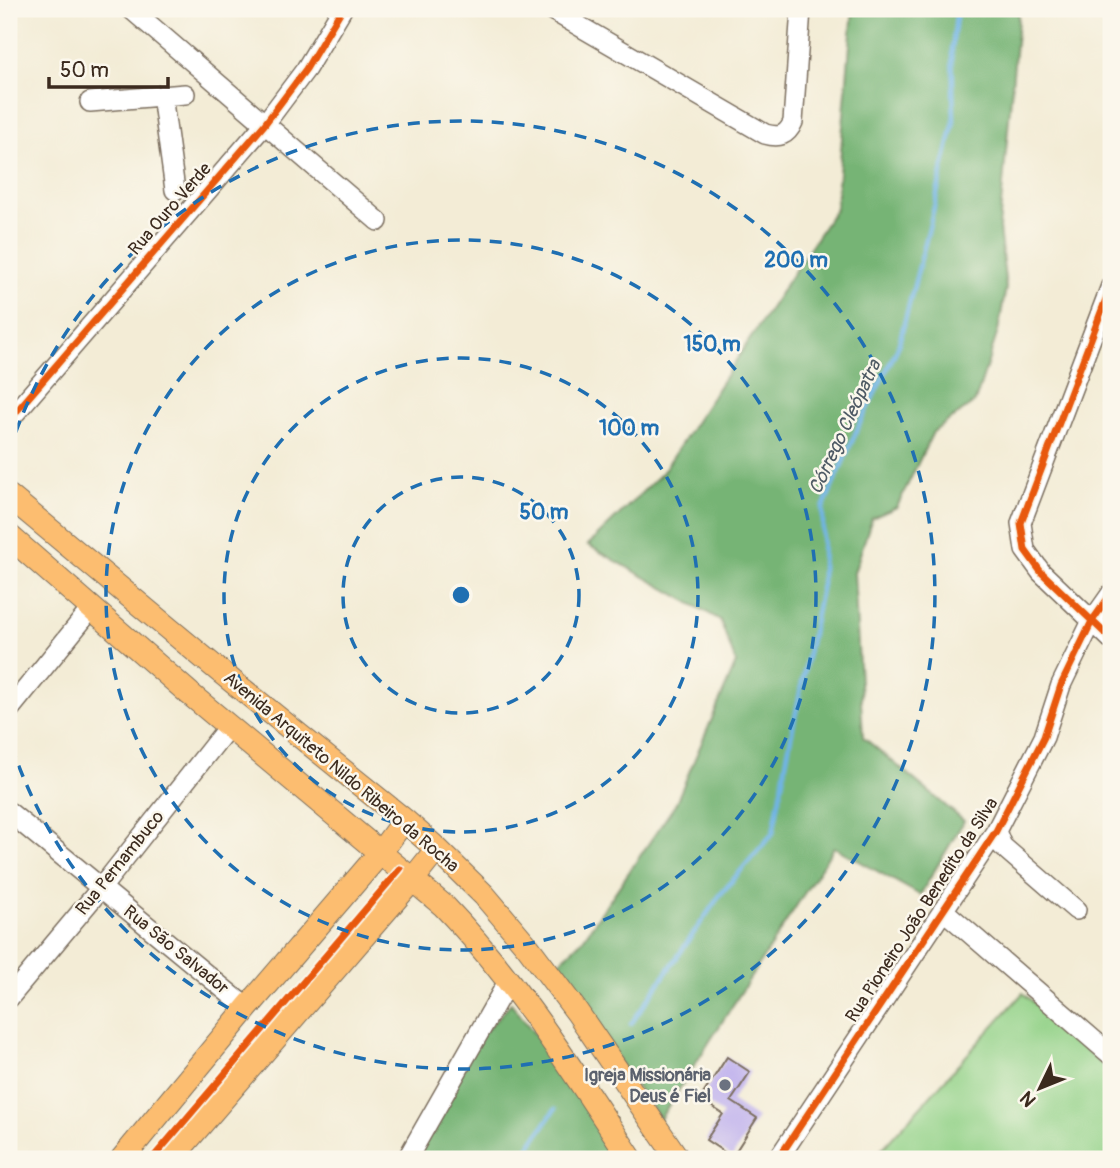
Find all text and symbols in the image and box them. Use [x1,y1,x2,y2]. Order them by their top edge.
scale bar [49,46,168,90]
text: 50 m [60,57,109,84]
street label: Rua Ouro Verde [123,158,217,260]
text: 200 m [764,247,828,274]
text: 150 m [683,331,741,358]
water label: Córrego Cleópatra [803,355,887,498]
text: 100 m [599,415,659,442]
text: 50 m [520,499,569,526]
centre of rings [449,583,473,607]
street label: Avenida Arquiteto Nildo Ribeiro da Rocha [219,667,463,877]
street label: Rua Pioneiro João Benedito da Silva [841,793,1003,1027]
street label: Rua Pernambuco [71,806,169,920]
street label: Rua São Salvador [119,900,234,1000]
north arrow [1004,1052,1074,1122]
place label: Igreja Missionária Deus é Fiel [584,1064,712,1108]
marker: Igreja Missionária Deus é Fiel [717,1077,733,1093]
text: N [1015,1086,1041,1112]

